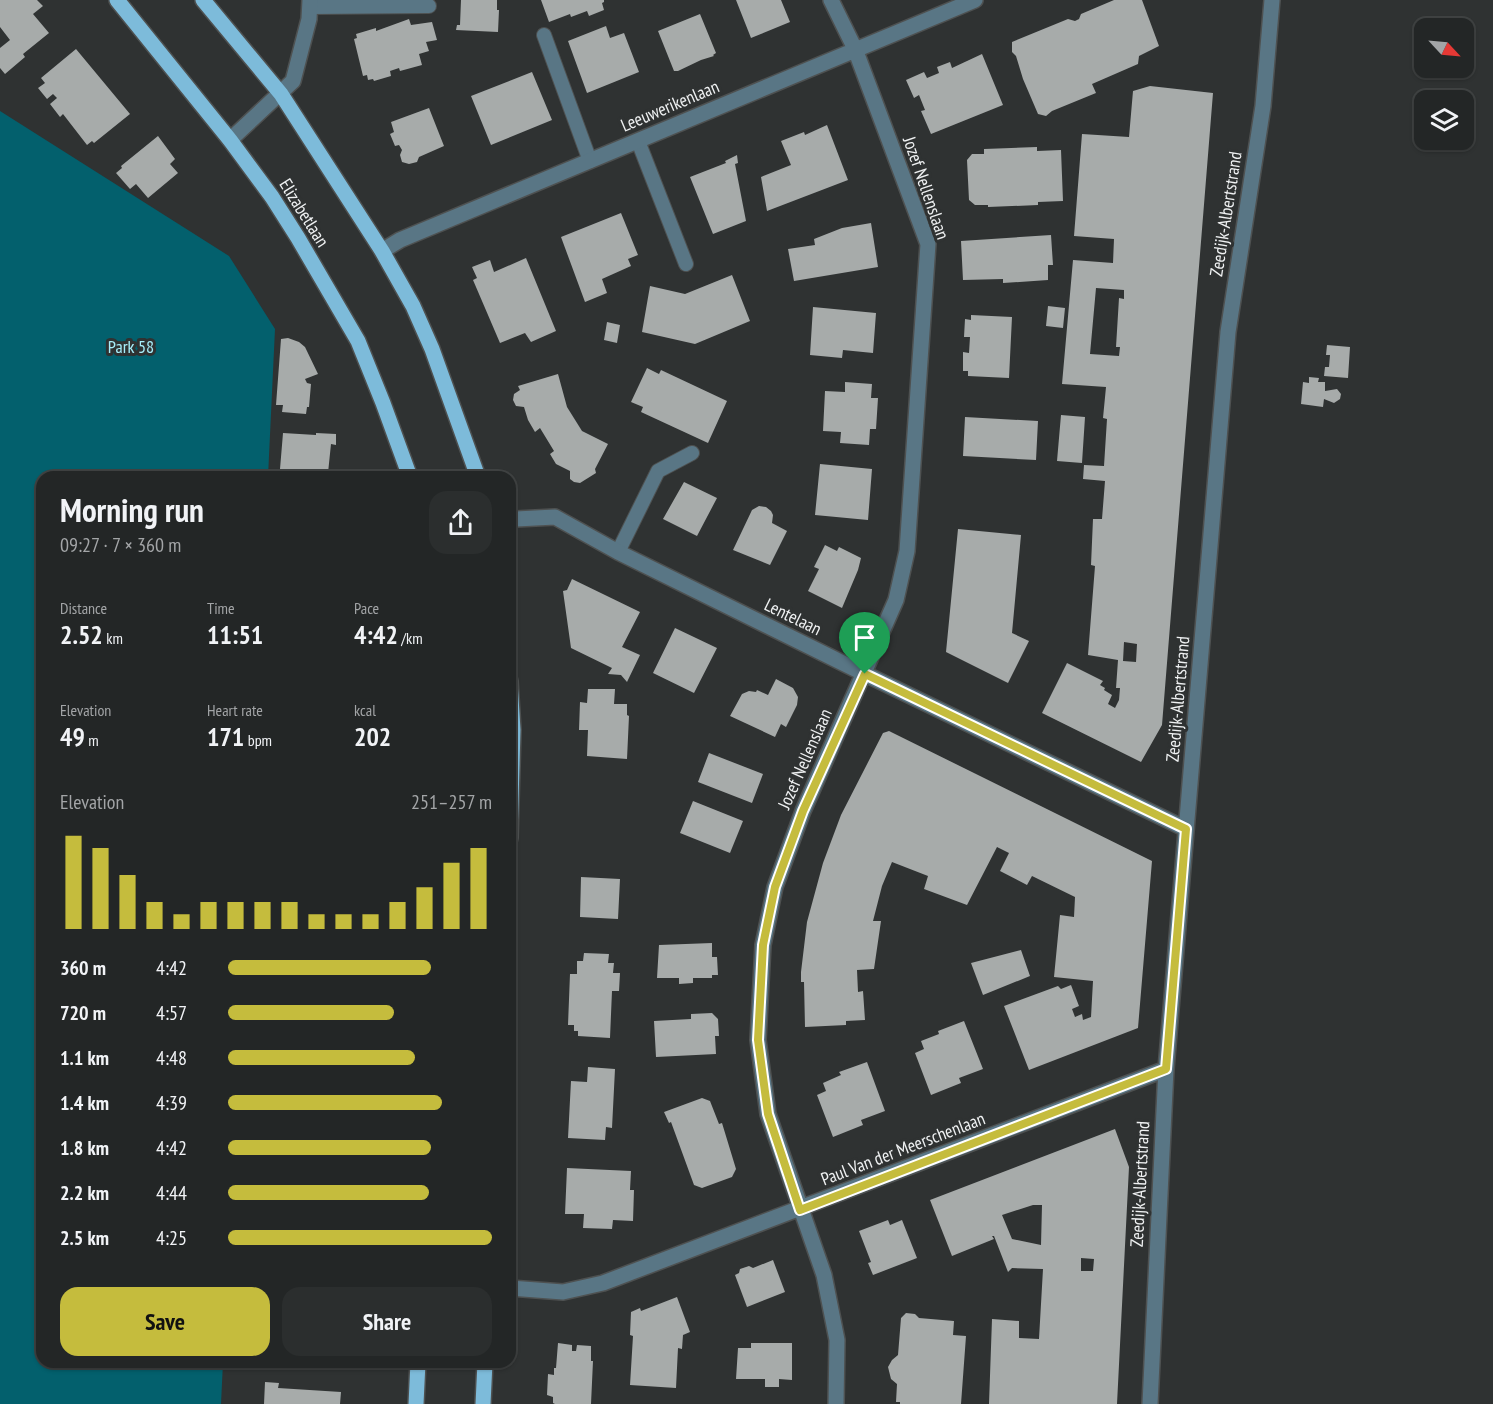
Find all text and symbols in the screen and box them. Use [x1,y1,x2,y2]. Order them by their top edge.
north arrow [1414,18,1474,78]
map controls [1414,18,1474,150]
street label: Leeuwerikenlaan [617,75,722,137]
button: layers [1414,90,1474,150]
street label: Jozef Nellenslaan [898,132,955,242]
street label: Zeedijk-Albertstrand [1204,150,1247,278]
street label: Elizabetlaan [274,174,334,251]
park label: Park 58 [108,335,154,358]
text: Morning run [60,488,204,531]
button: share [429,491,492,554]
text: 09:27 · 7 × 360 m [60,532,181,558]
street label: Lentelaan [761,593,826,640]
text: Distance [60,598,107,618]
text: Time [207,598,235,618]
text: Pace [354,598,379,618]
pin [839,612,890,674]
text: 2.52 [60,618,103,651]
text: 11:51 [207,618,263,651]
text: 4:42 [354,618,398,651]
icon: arrive [848,621,881,654]
text: km [103,628,123,648]
text: /km [398,628,423,648]
street label: Zeedijk-Albertstrand [1161,635,1194,763]
text: Elevation [60,700,111,720]
text: Heart rate [207,700,263,720]
text: kcal [354,700,376,720]
street label: Jozef Nellenslaan [772,705,837,813]
text: 49 [60,720,85,753]
text: 171 [207,720,244,753]
text: 202 [354,720,391,753]
text: m [85,730,99,750]
text: bpm [244,730,272,750]
text: Elevation [60,789,124,815]
text: 251–257 m [411,789,492,815]
text: 360 m [60,955,106,981]
text: 4:42 [156,955,187,981]
text: 720 m [60,1000,106,1026]
text: 4:57 [156,1000,187,1026]
text: 1.1 km [60,1045,109,1071]
text: 4:48 [156,1045,187,1071]
text: 1.4 km [60,1090,109,1116]
text: 4:39 [156,1090,187,1116]
street label: Paul Van der Meerschenlaan [817,1107,988,1190]
street label: Zeedijk-Albertstrand [1125,1120,1154,1248]
text: 1.8 km [60,1135,109,1161]
text: 4:42 [156,1135,187,1161]
text: 2.2 km [60,1180,109,1206]
text: 4:44 [156,1180,187,1206]
text: 2.5 km [60,1225,109,1251]
text: 4:25 [156,1225,187,1251]
button: Save [60,1287,270,1356]
button: Share [282,1287,492,1356]

